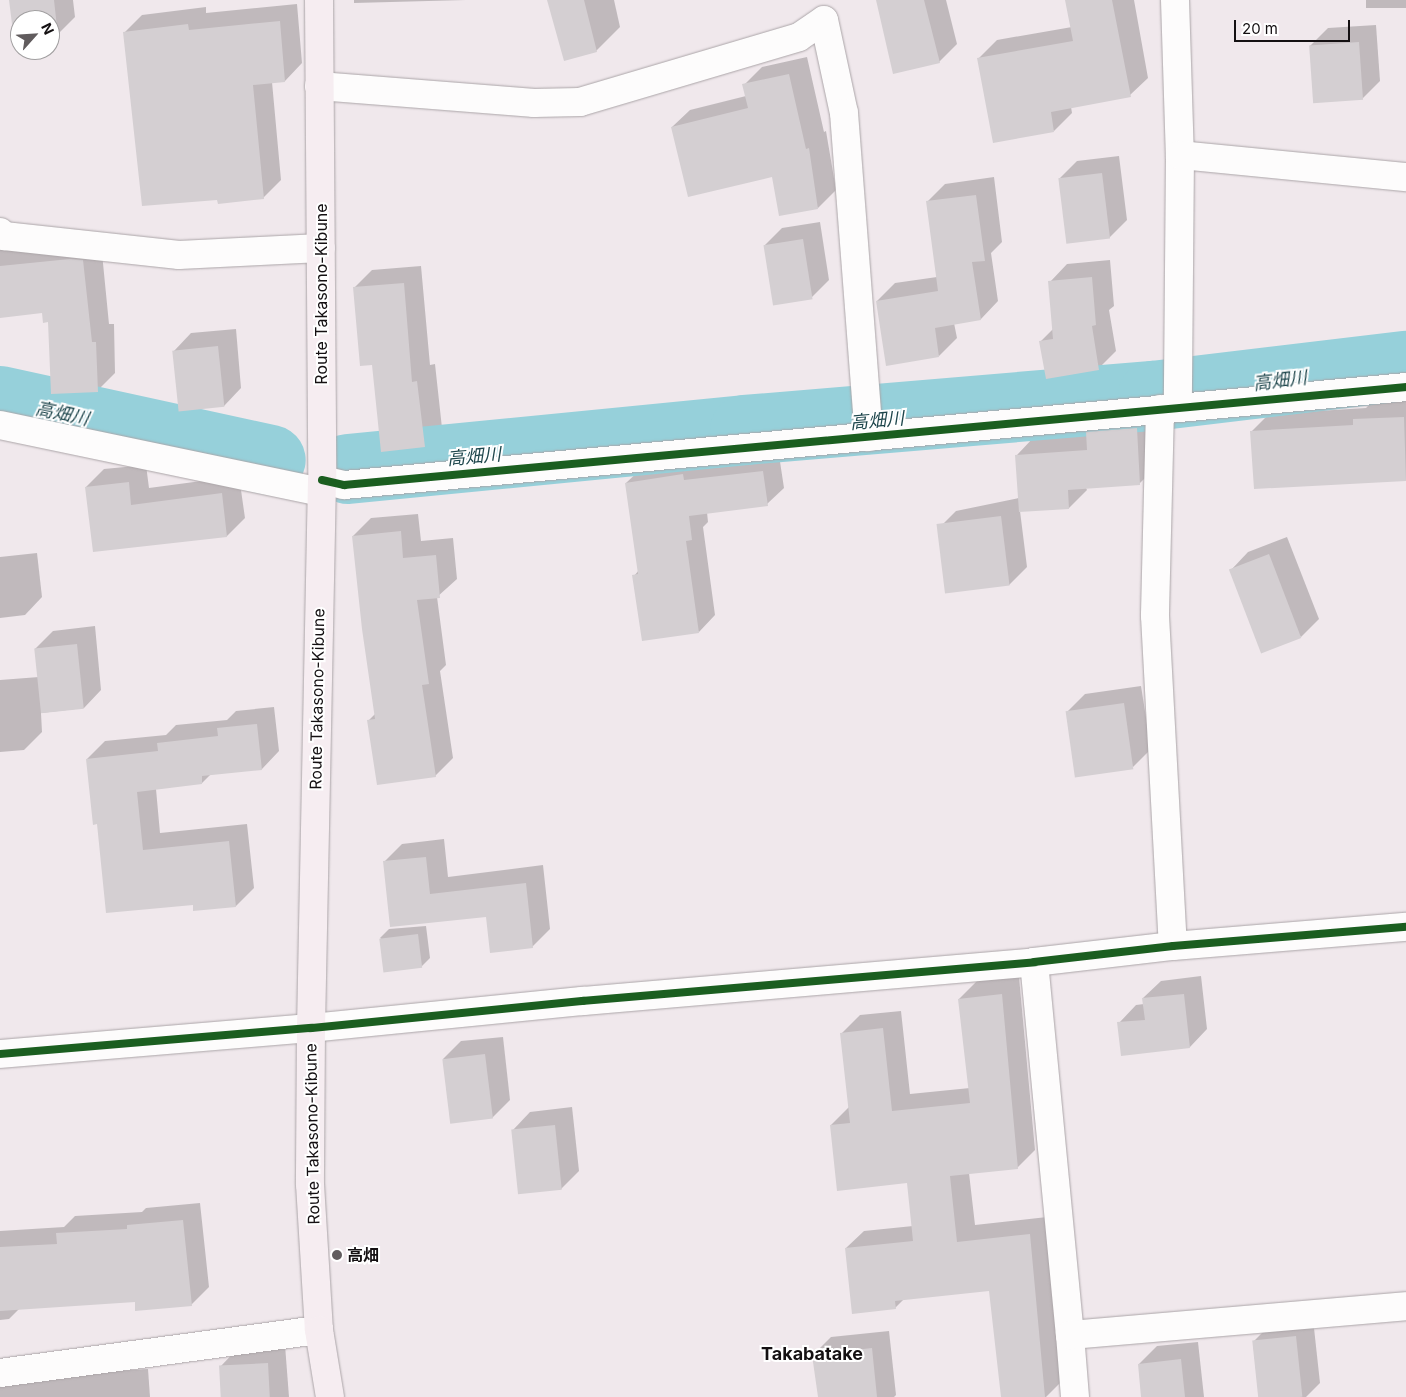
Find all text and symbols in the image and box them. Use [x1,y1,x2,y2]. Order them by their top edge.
north arrow [10,10,60,60]
scale bar [1236,10,1352,42]
text: 20 m [1242,19,1278,38]
text: N [38,20,58,37]
street label: Route Takasono-Kibune [311,203,331,385]
water label: 高畑川 [1252,367,1308,395]
water label: 高畑川 [33,398,91,430]
water label: 高畑川 [849,408,905,434]
water label: 高畑川 [446,444,502,470]
street label: Route Takasono-Kibune [306,608,328,790]
street label: Route Takasono-Kibune [301,1043,323,1225]
place label: 高畑 [347,1245,379,1265]
marker: 高畑 [331,1249,343,1261]
district label: Takabatake [761,1343,863,1365]

